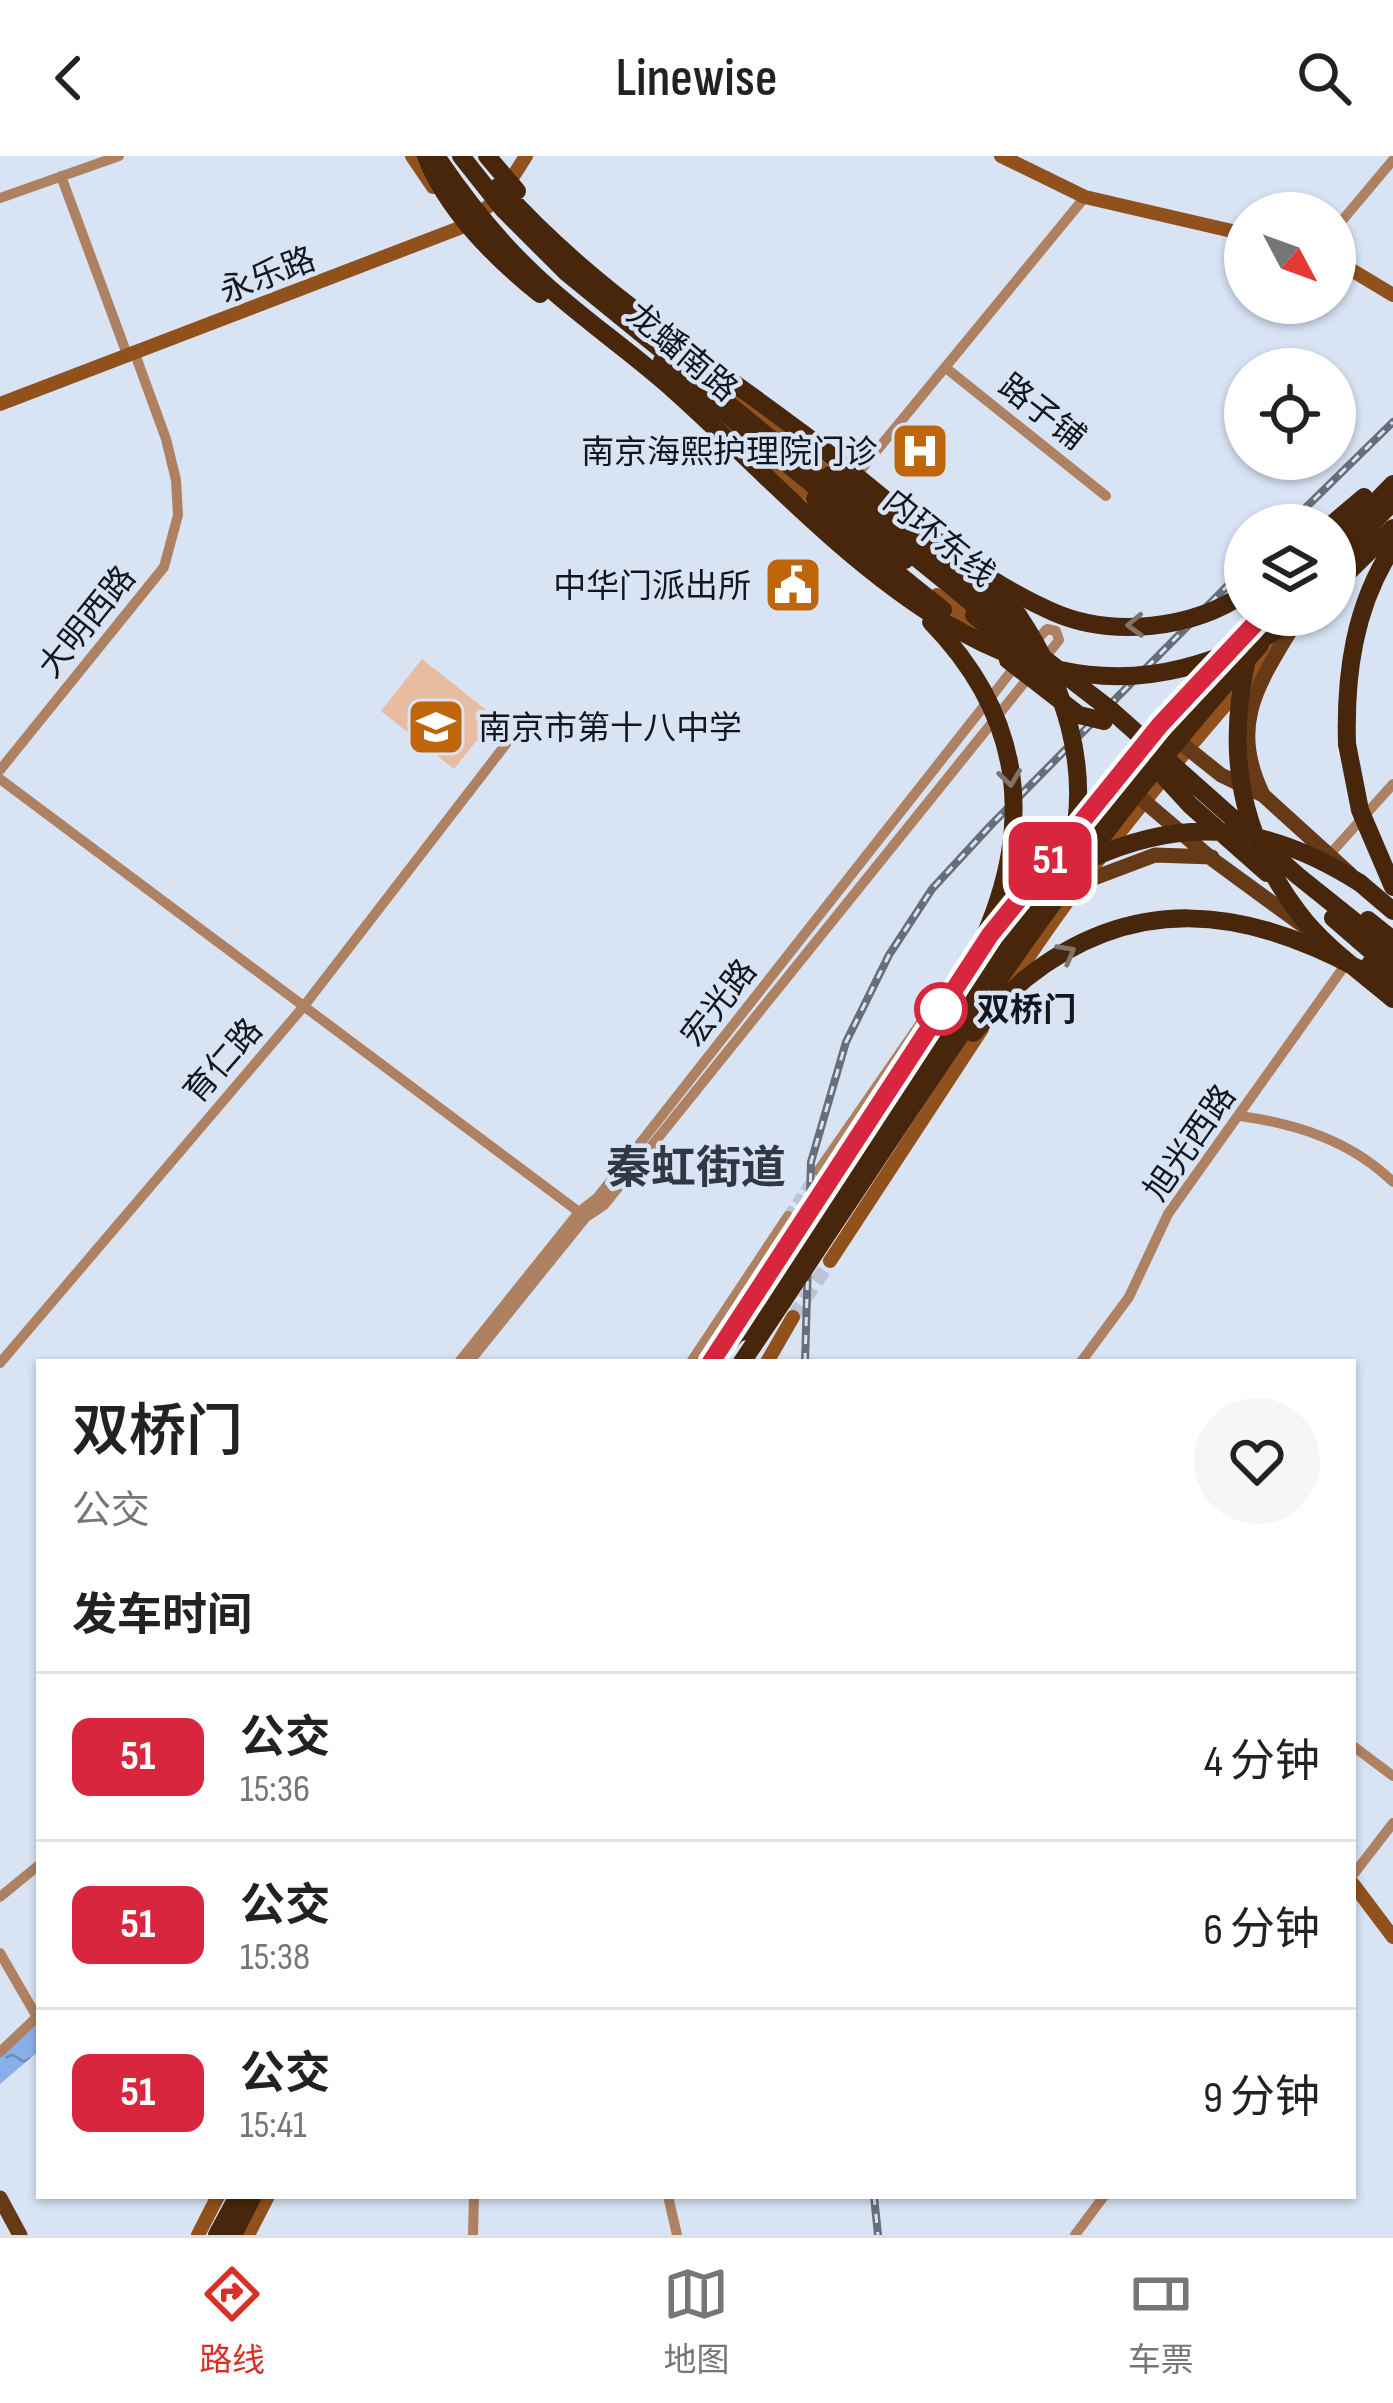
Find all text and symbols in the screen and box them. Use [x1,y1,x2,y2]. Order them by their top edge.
icon: back [36,45,102,111]
icon: search [1291,45,1357,111]
text: Linewise [615,46,778,111]
north arrow [1224,192,1356,324]
map controls [1224,192,1356,636]
street label: 永乐路 [214,239,321,312]
street label: 龙蟠南路 [618,295,745,410]
button: locate [1224,348,1356,480]
street label: 路子铺 [990,366,1093,459]
hospital icon: 南京海熙护理院门诊 [889,420,951,482]
place label: 南京海熙护理院门诊 [581,433,878,473]
street label: 内环东线 [875,481,1003,596]
button: layers [1224,504,1356,636]
public building icon: 中华门派出所 [762,554,824,616]
street label: 大明西路 [30,558,145,686]
place label: 中华门派出所 [553,567,751,607]
one-way arrow [1125,612,1144,638]
school or university icon: 南京市第十八中学 [405,696,467,758]
place label: 南京市第十八中学 [478,709,742,749]
one-way arrow [996,768,1022,787]
line badge: 51 [996,822,1104,900]
text: 51 [1033,835,1067,886]
one-way arrow [1054,945,1075,968]
street label: 宏光路 [673,952,766,1055]
marker: 双桥门 [916,984,966,1034]
place label: 双桥门 [977,991,1076,1031]
street label: 育仁路 [176,1011,271,1112]
street label: 旭光西路 [1136,1078,1245,1209]
district label: 秦虹街道 [606,1142,786,1197]
button: heart [1194,1398,1320,1524]
text: 双桥门 [72,1399,243,1467]
text: 公交 [72,1488,150,1535]
text: 发车时间 [72,1589,252,1644]
text: 公交 [240,1711,330,1766]
text: 51 [121,1731,155,1782]
text: 4 分钟 [1204,1735,1320,1790]
text: 15:36 [240,1766,310,1813]
text: 公交 [240,1879,330,1934]
text: 51 [121,1899,155,1950]
text: 6 分钟 [1203,1903,1320,1958]
text: 15:38 [240,1934,310,1981]
text: 公交 [240,2047,330,2102]
text: 51 [121,2067,155,2118]
text: 9 分钟 [1203,2071,1320,2126]
text: 15:41 [240,2102,307,2149]
tab: 路线 [199,2261,265,2381]
tab: 地图 [663,2261,729,2381]
tab: 车票 [1128,2261,1194,2381]

